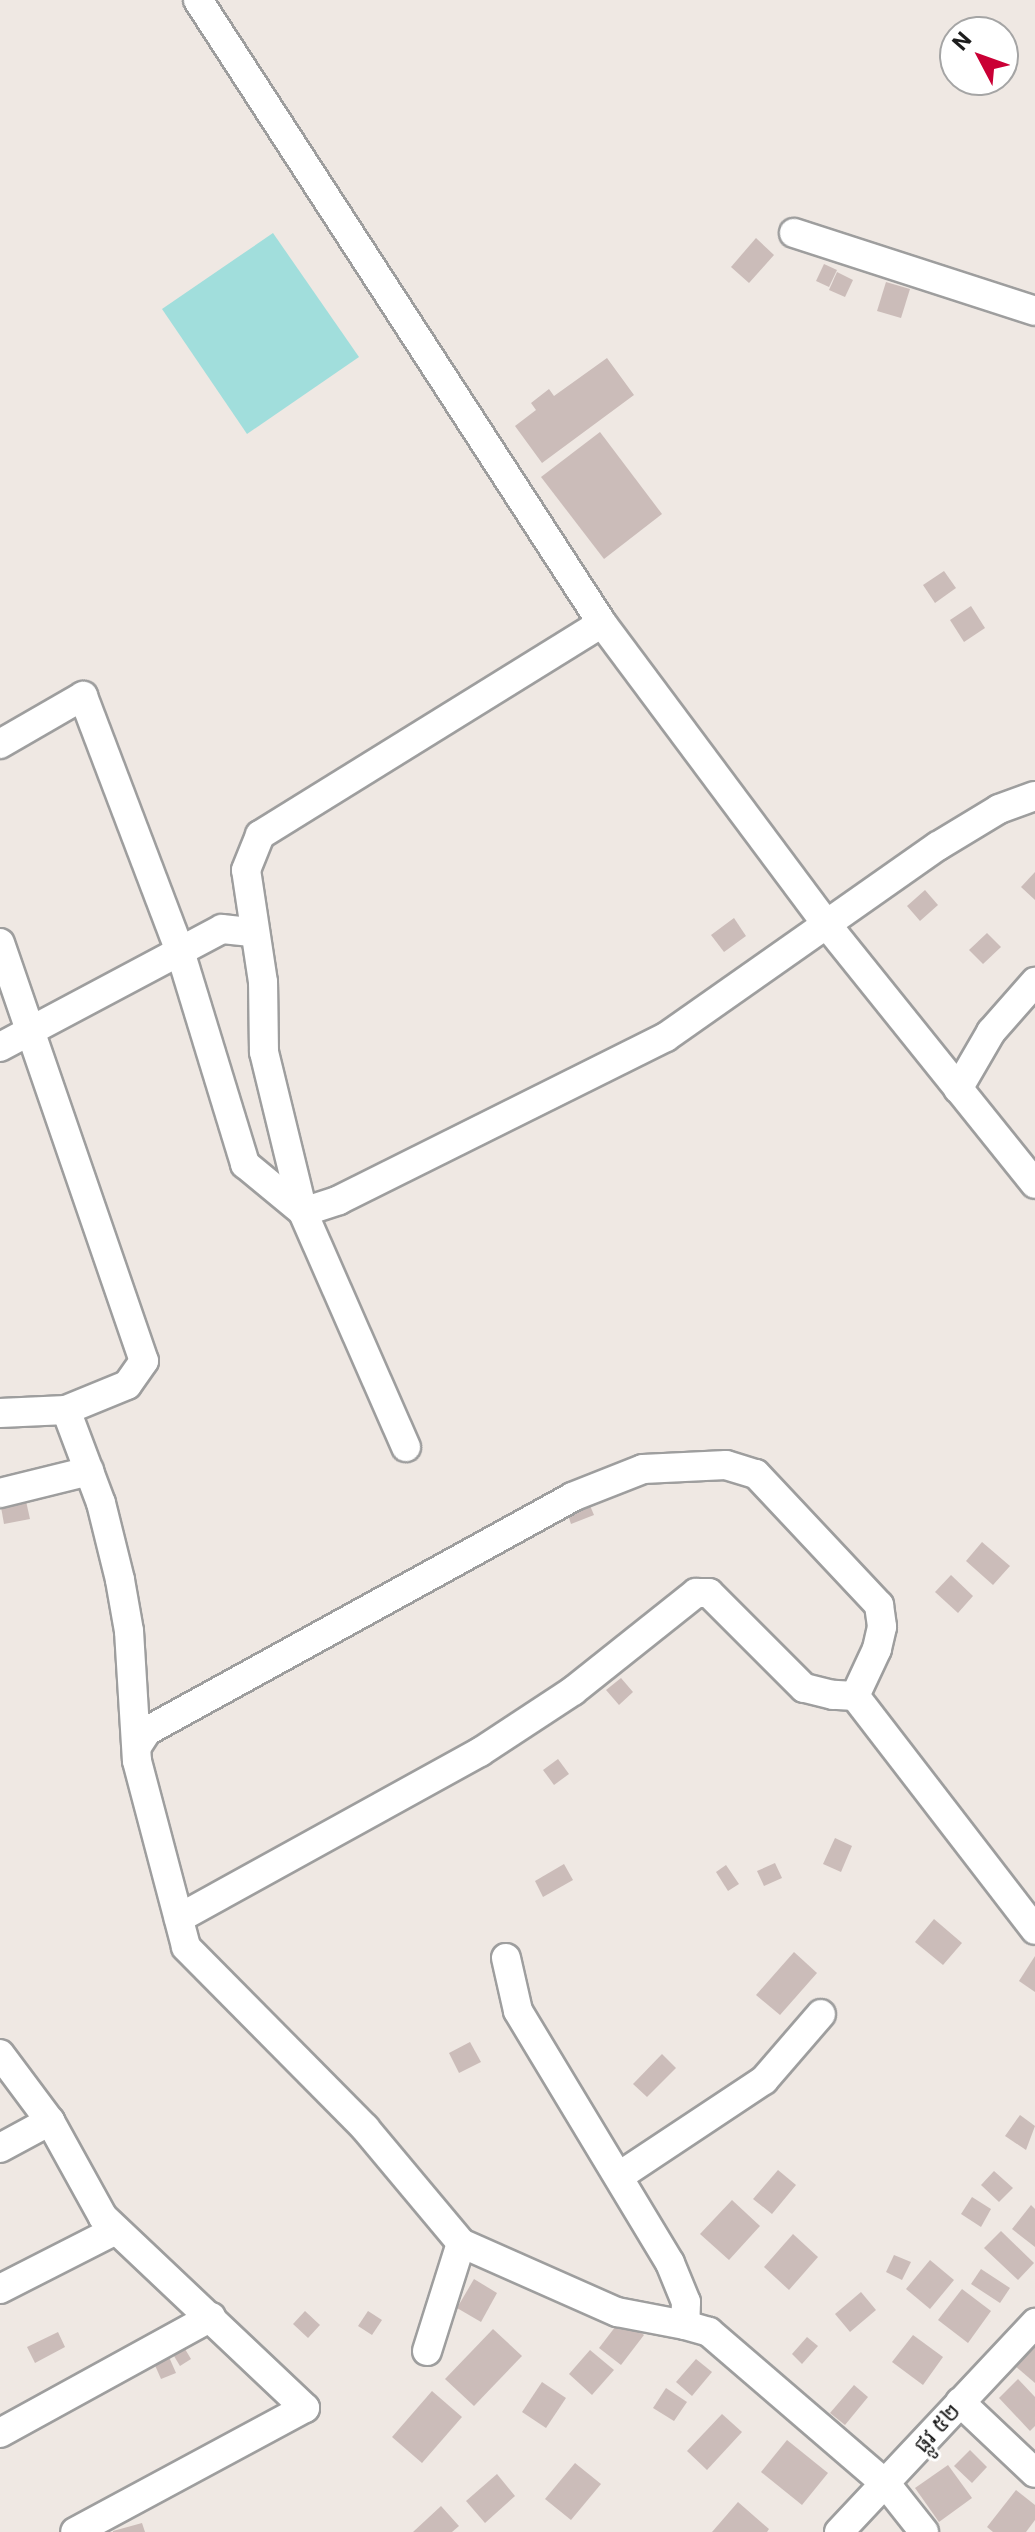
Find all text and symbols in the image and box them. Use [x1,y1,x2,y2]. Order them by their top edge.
north arrow [939,16,1019,96]
text: N [947,27,977,55]
street label: ផ្លូវ ៥២ [908,2398,966,2458]

